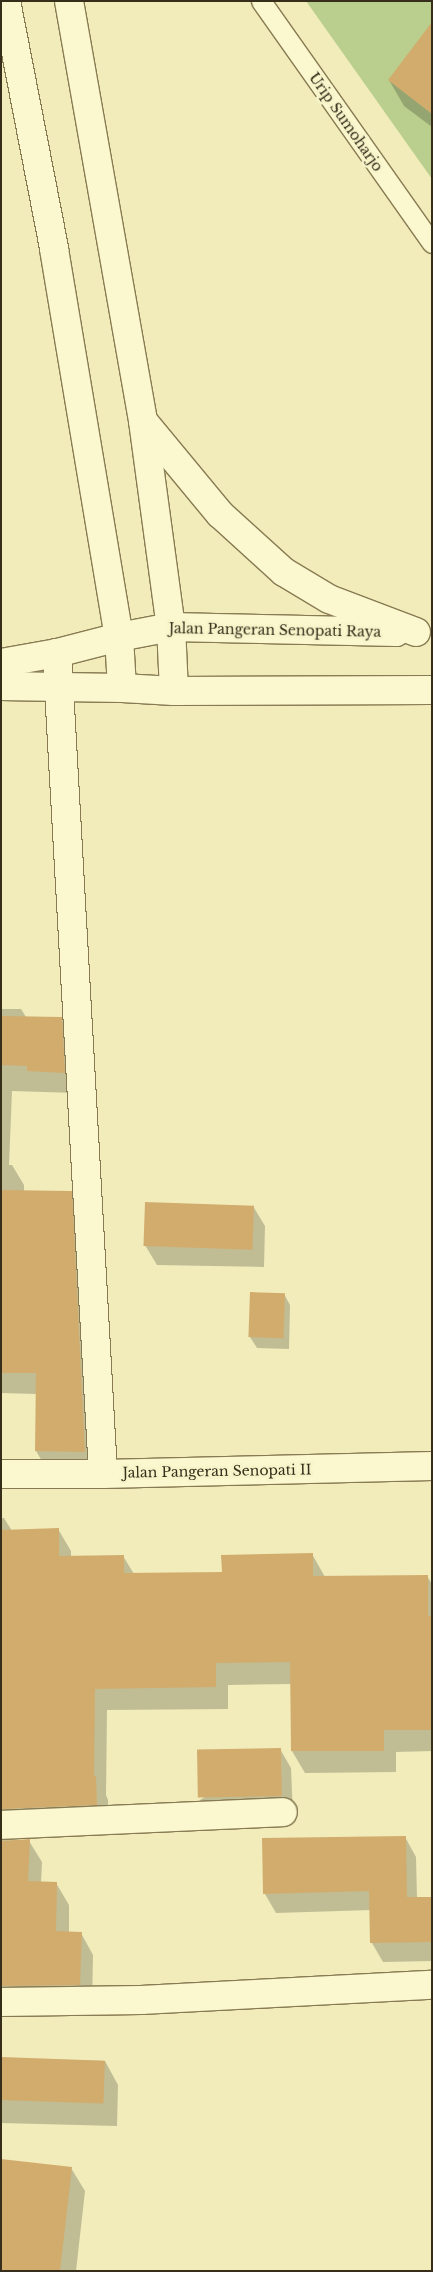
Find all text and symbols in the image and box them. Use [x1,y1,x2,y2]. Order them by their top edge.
street label: Urip Sumoharjo [306,69,386,175]
street label: Jalan Pangeran Senopati Raya [169,620,381,640]
street label: Jalan Pangeran Senopati II [122,1461,312,1481]

